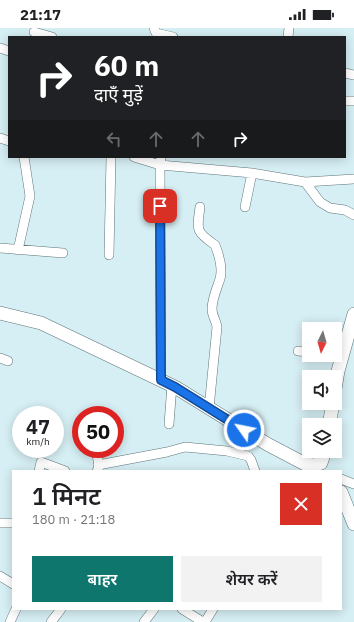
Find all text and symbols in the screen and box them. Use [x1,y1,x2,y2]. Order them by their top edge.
text: 21:17 [20,5,61,24]
text: 60 m [94,47,159,84]
icon: right [28,52,80,104]
text: दाएँ मुड़ें [94,83,143,106]
icon: left [103,128,125,150]
icon: ahead [145,128,167,150]
icon: ahead [187,128,209,150]
icon: right [229,128,251,150]
pin [143,189,177,223]
icon: arrive [149,195,171,217]
north arrow [302,322,342,362]
map controls [302,322,342,458]
button: sound [302,370,342,410]
speed limit sign: 50 [72,406,124,458]
position arrow [223,409,265,451]
text: 47 [26,413,50,440]
button: layers [302,418,342,458]
text: km/h [26,435,50,448]
text: 1 मिनट [32,480,101,512]
button: close [280,483,322,525]
text: 180 m · 21:18 [32,511,115,528]
button: बाहर [32,556,173,602]
button: शेयर करें [181,556,322,602]

